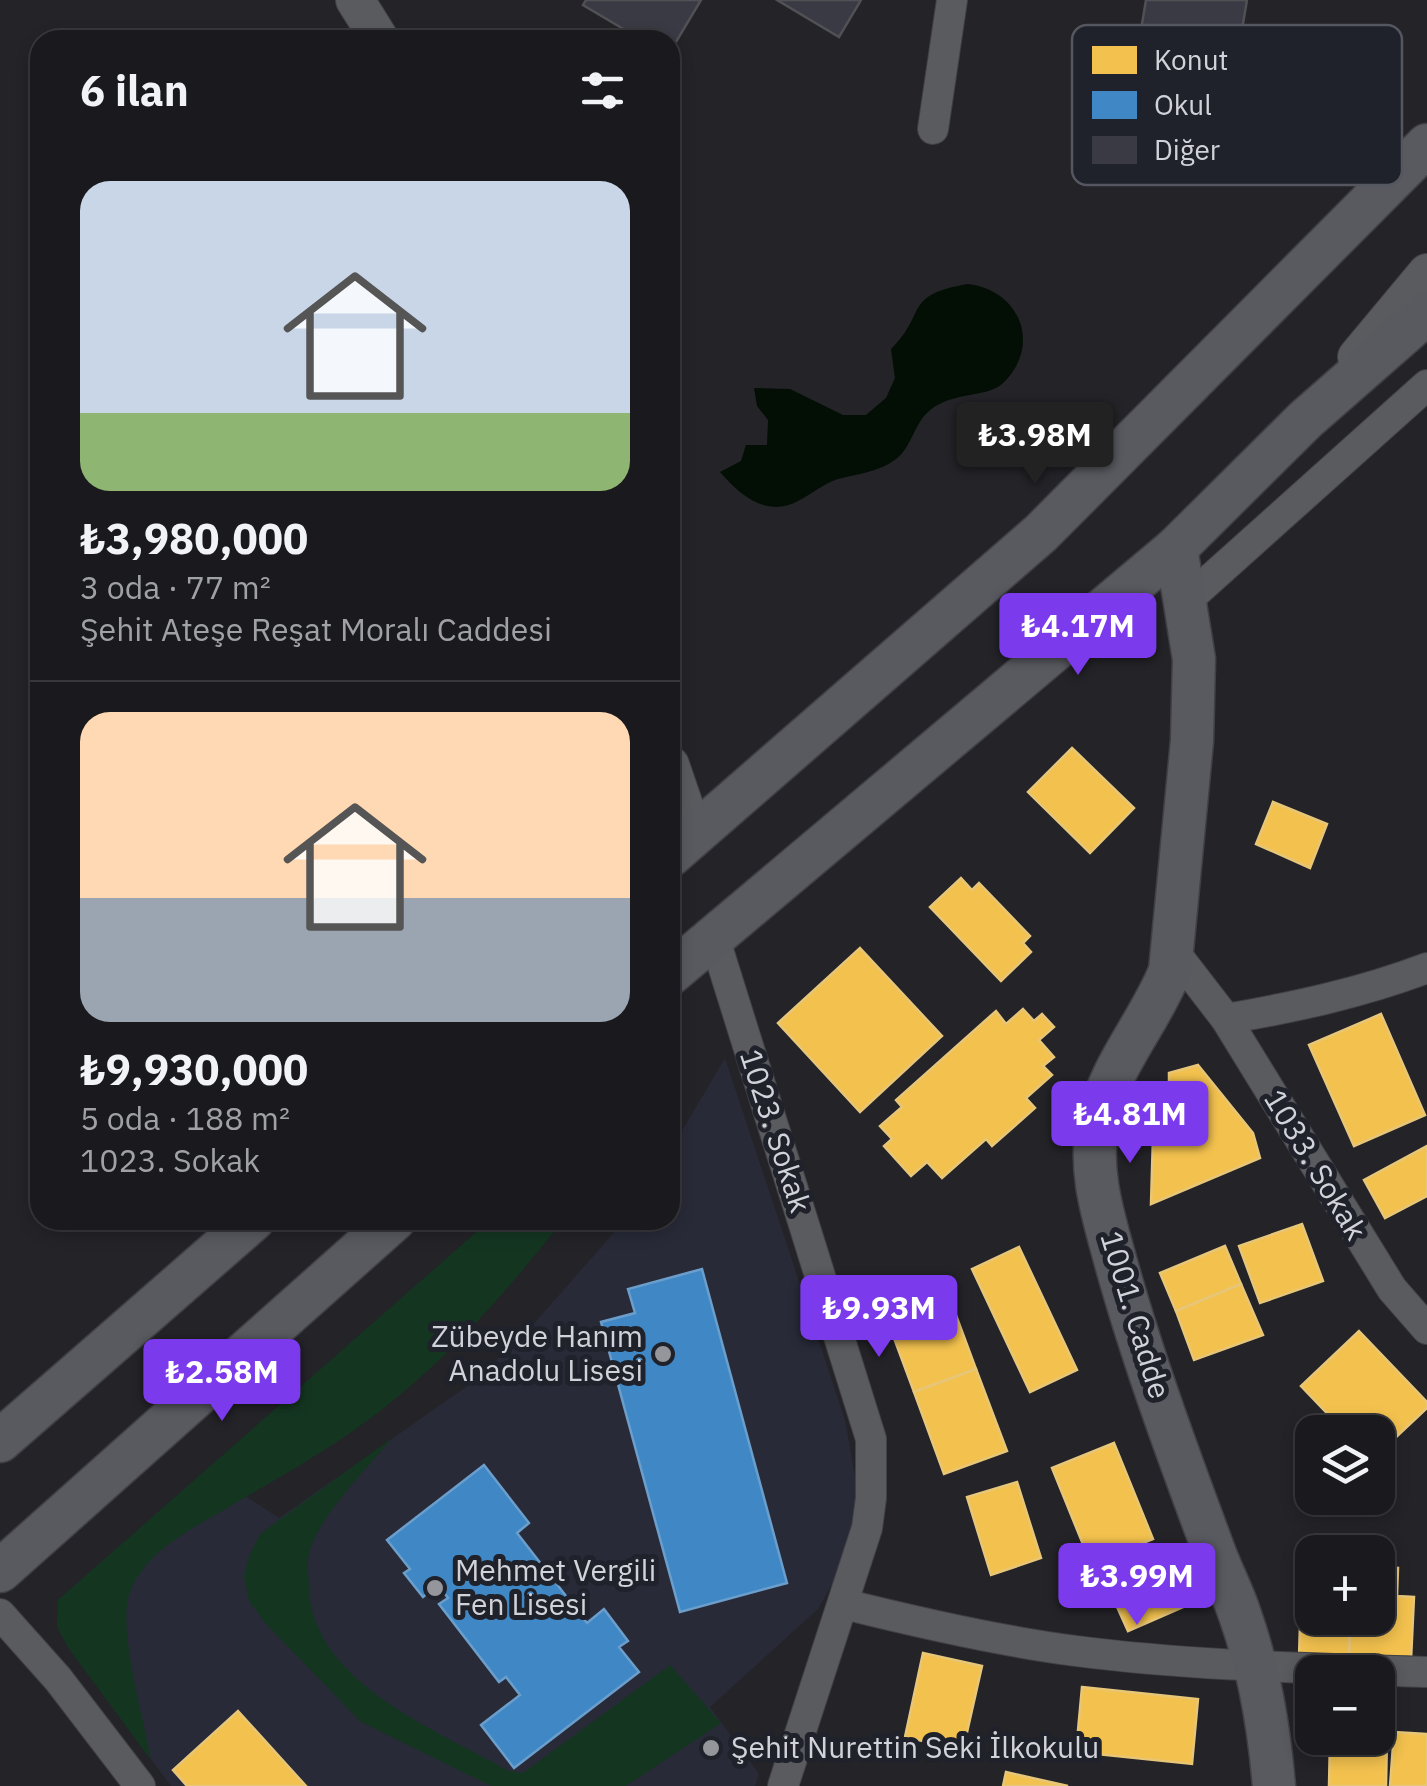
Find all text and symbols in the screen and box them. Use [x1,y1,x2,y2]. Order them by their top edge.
legend [1072,25,1402,185]
text: Konut [1154,41,1228,78]
text: 6 ilan [80,63,189,118]
icon: filters [575,63,630,118]
text: Okul [1154,86,1212,123]
text: Diğer [1154,131,1220,168]
icon: home [265,246,445,426]
pin: ₺3.98M [954,402,1116,487]
text: ₺3.98M [978,413,1092,455]
text: ₺3,980,000 [80,511,308,566]
text: 3 oda · 77 m² [80,566,271,608]
pin: ₺4.17M [997,593,1159,678]
text: ₺4.17M [1021,604,1135,646]
text: Şehit Ateşe Reşat Moralı Caddesi [80,608,552,650]
icon: home [265,777,445,957]
text: ₺9,930,000 [80,1042,308,1097]
street label: 1023. Sokak [732,1044,821,1217]
pin: ₺4.81M [1049,1081,1211,1166]
street label: 1033. Sokak [1256,1082,1377,1247]
text: ₺4.81M [1073,1092,1187,1134]
text: 5 oda · 188 m² [80,1097,290,1139]
text: 1023. Sokak [80,1139,260,1181]
street label: 1001. Cadde [1092,1226,1180,1403]
pin: ₺9.93M [798,1275,960,1360]
text: ₺9.93M [822,1286,936,1328]
place label: Zübeyde Hanım Anadolu Lisesi [431,1316,643,1389]
pin: ₺2.58M [141,1339,303,1424]
marker: Zübeyde Hanım Anadolu Lisesi [652,1343,674,1365]
text: ₺2.58M [165,1350,279,1392]
map controls [1295,1415,1395,1755]
button: layers [1295,1415,1395,1515]
button: + [1295,1535,1395,1635]
pin: ₺3.99M [1056,1543,1218,1628]
place label: Mehmet Vergili Fen Lisesi [455,1550,656,1623]
text: ₺3.99M [1080,1554,1194,1596]
marker: Mehmet Vergili Fen Lisesi [424,1577,446,1599]
button: − [1295,1655,1395,1755]
place label: Şehit Nurettin Seki İlkokulu [731,1727,1099,1766]
marker: Şehit Nurettin Seki İlkokulu [700,1737,722,1759]

